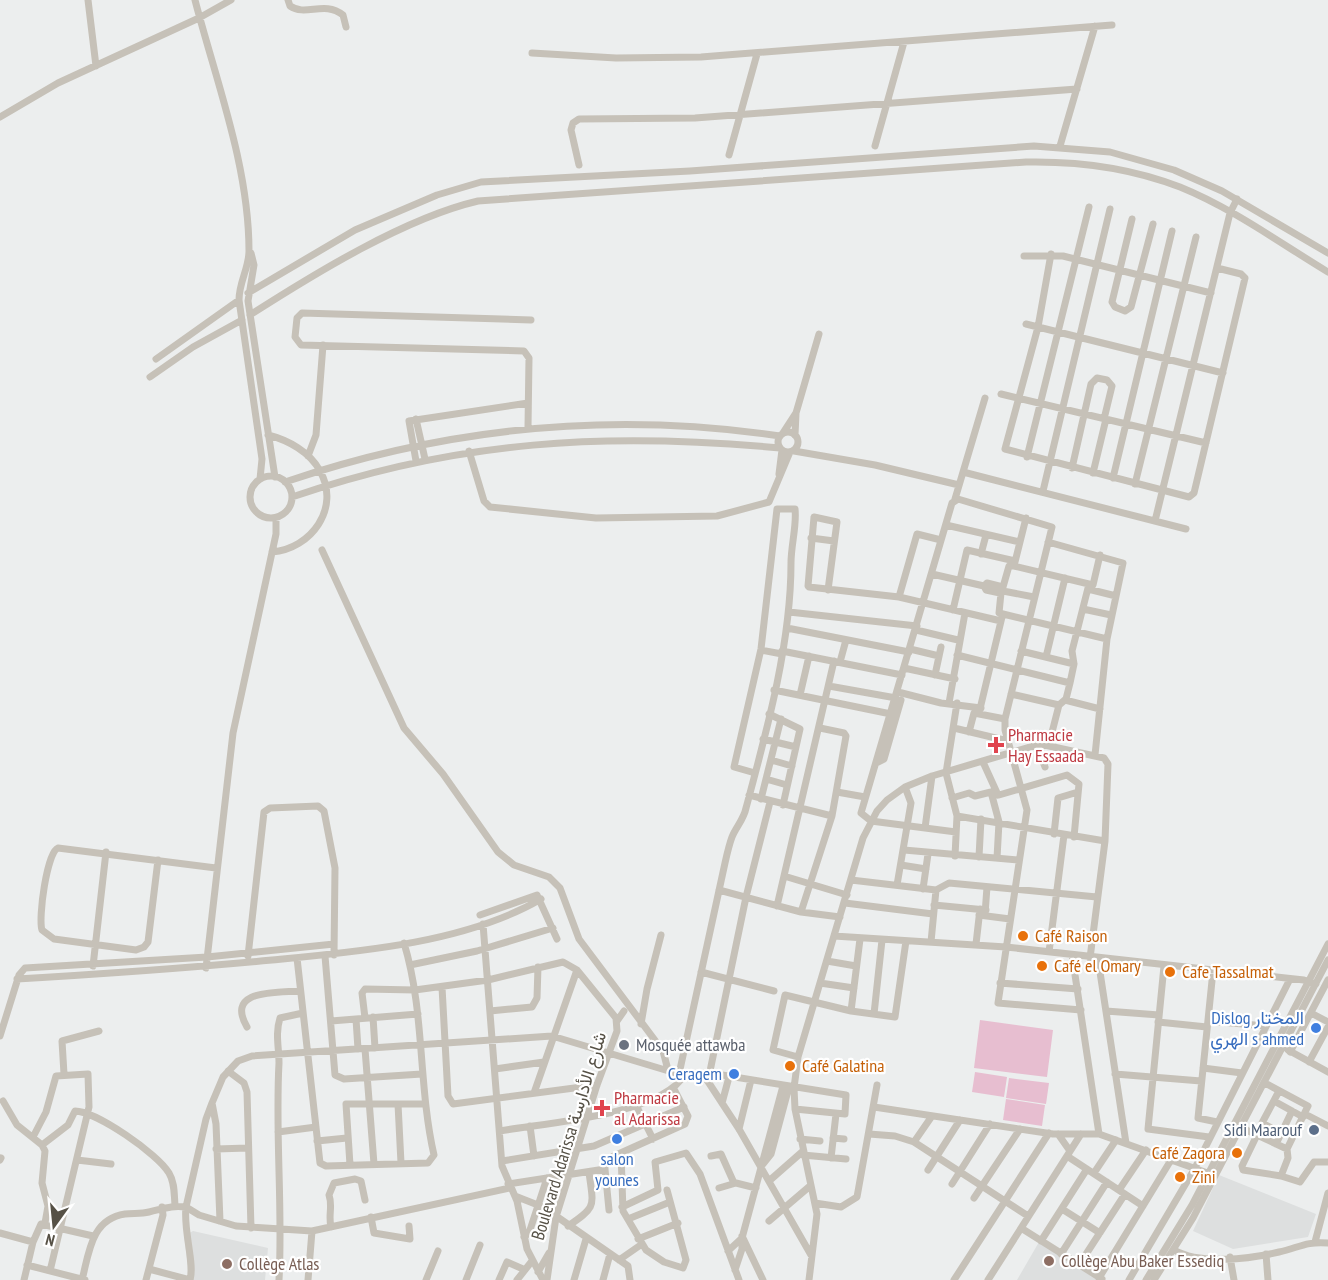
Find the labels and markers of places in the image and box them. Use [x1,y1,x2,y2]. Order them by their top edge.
place label: Pharmacie Hay Essaada [1008,723,1084,767]
marker: Pharmacie Hay Essaada [989,738,1003,752]
place label: Café Raison [1035,924,1107,947]
marker: Café Raison [1016,929,1030,943]
place label: Café el Omary [1054,954,1141,977]
marker: Café el Omary [1035,959,1049,973]
place label: Cafe Tassalmat [1182,960,1274,983]
marker: Cafe Tassalmat [1163,965,1177,979]
place label: Dislog المختار الهري s ahmed [1210,1006,1304,1054]
marker: Dislog المختار الهري s ahmed [1309,1021,1323,1035]
place label: Mosquée attawba [636,1033,745,1056]
marker: Mosquée attawba [617,1038,631,1052]
place label: Café Galatina [802,1054,884,1077]
marker: Café Galatina [783,1059,797,1073]
place label: Ceragem [668,1062,722,1085]
marker: Ceragem [727,1067,741,1081]
place label: Pharmacie al Adarissa [614,1086,680,1130]
marker: Pharmacie al Adarissa [595,1101,609,1115]
place label: Sidi Maarouf [1224,1118,1303,1141]
marker: Sidi Maarouf [1307,1123,1321,1137]
marker: salon younes [610,1132,624,1146]
place label: Café Zagora [1152,1141,1225,1164]
marker: Café Zagora [1230,1146,1244,1160]
place label: salon younes [595,1147,639,1191]
place label: Zini [1192,1165,1216,1188]
marker: Zini [1173,1170,1187,1184]
place label: Collège Abu Baker Essediq [1061,1249,1224,1272]
place label: Collège Atlas [239,1252,319,1275]
marker: Collège Abu Baker Essediq [1042,1254,1056,1268]
marker: Collège Atlas [220,1257,234,1271]

